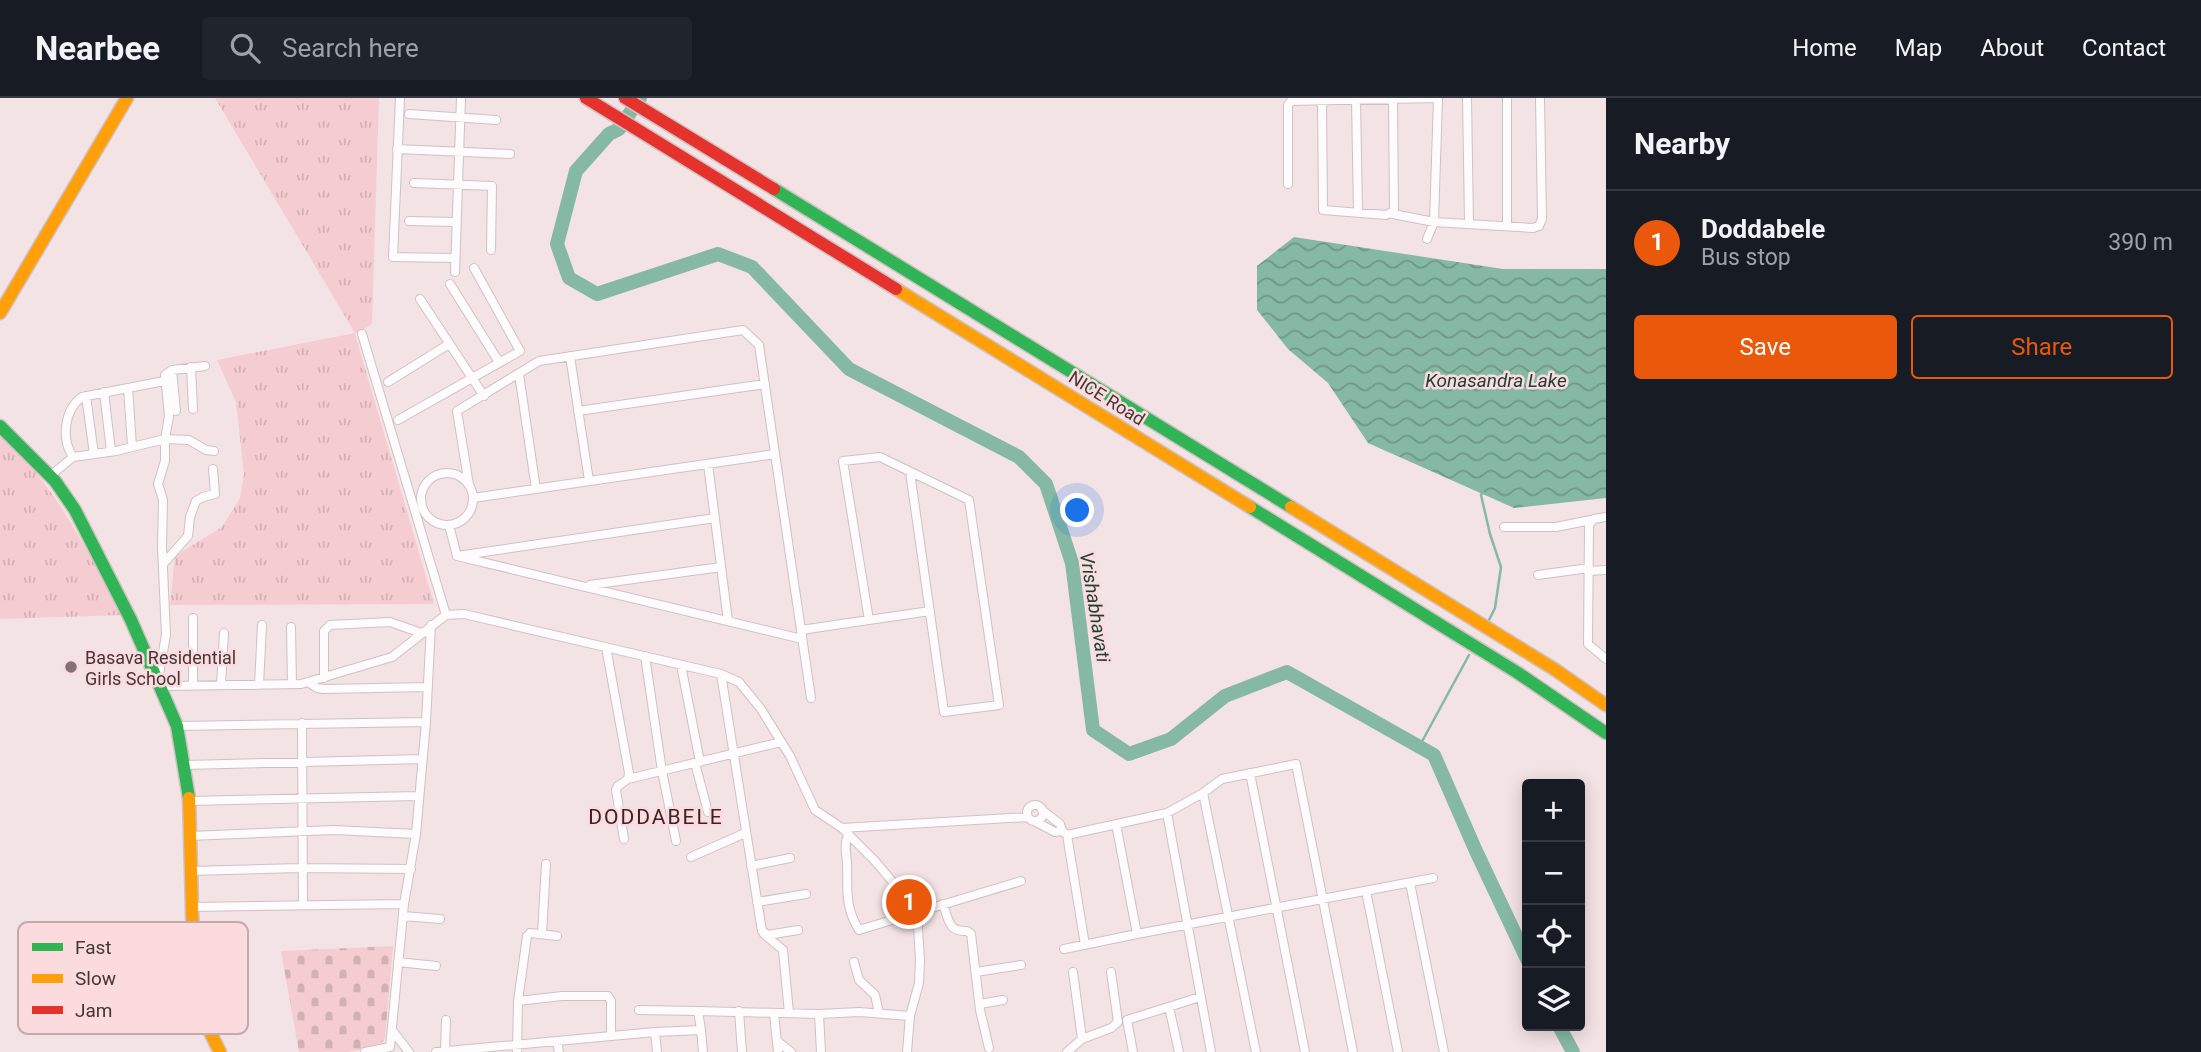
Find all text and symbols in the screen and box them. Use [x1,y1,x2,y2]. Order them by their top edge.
search box [202,17,692,80]
text: Nearbee [35,29,160,68]
icon: search [226,29,264,67]
text: Search here [282,33,419,63]
text: Home [1792,34,1857,62]
text: Map [1895,34,1942,62]
text: About [1980,34,2044,62]
text: Contact [2082,34,2166,62]
text: Nearby [1634,126,1730,161]
text: Doddabele [1701,214,1825,244]
text: 1 [1650,229,1664,256]
text: 390 m [2108,229,2173,256]
text: Bus stop [1701,244,1791,271]
button: Save [1634,315,1897,379]
button: Share [1911,315,2173,379]
street label: NICE Road [1065,366,1149,430]
water label: Konasandra Lake [1425,369,1567,392]
your location [1060,493,1094,527]
water label: Vrishabhavati [1075,550,1115,664]
place label: Basava Residential Girls School [85,647,236,689]
marker: Basava Residential Girls School [63,659,79,675]
map controls [1522,779,1585,1031]
button: + [1522,779,1585,842]
district label: DODDABELE [588,805,724,829]
button: − [1522,842,1585,905]
pin: 1 [886,876,932,928]
button: locate [1522,905,1585,968]
legend [18,922,248,1034]
text: Fast [75,936,112,959]
text: Slow [75,967,116,990]
button: layers [1522,968,1585,1031]
text: Jam [75,999,112,1022]

